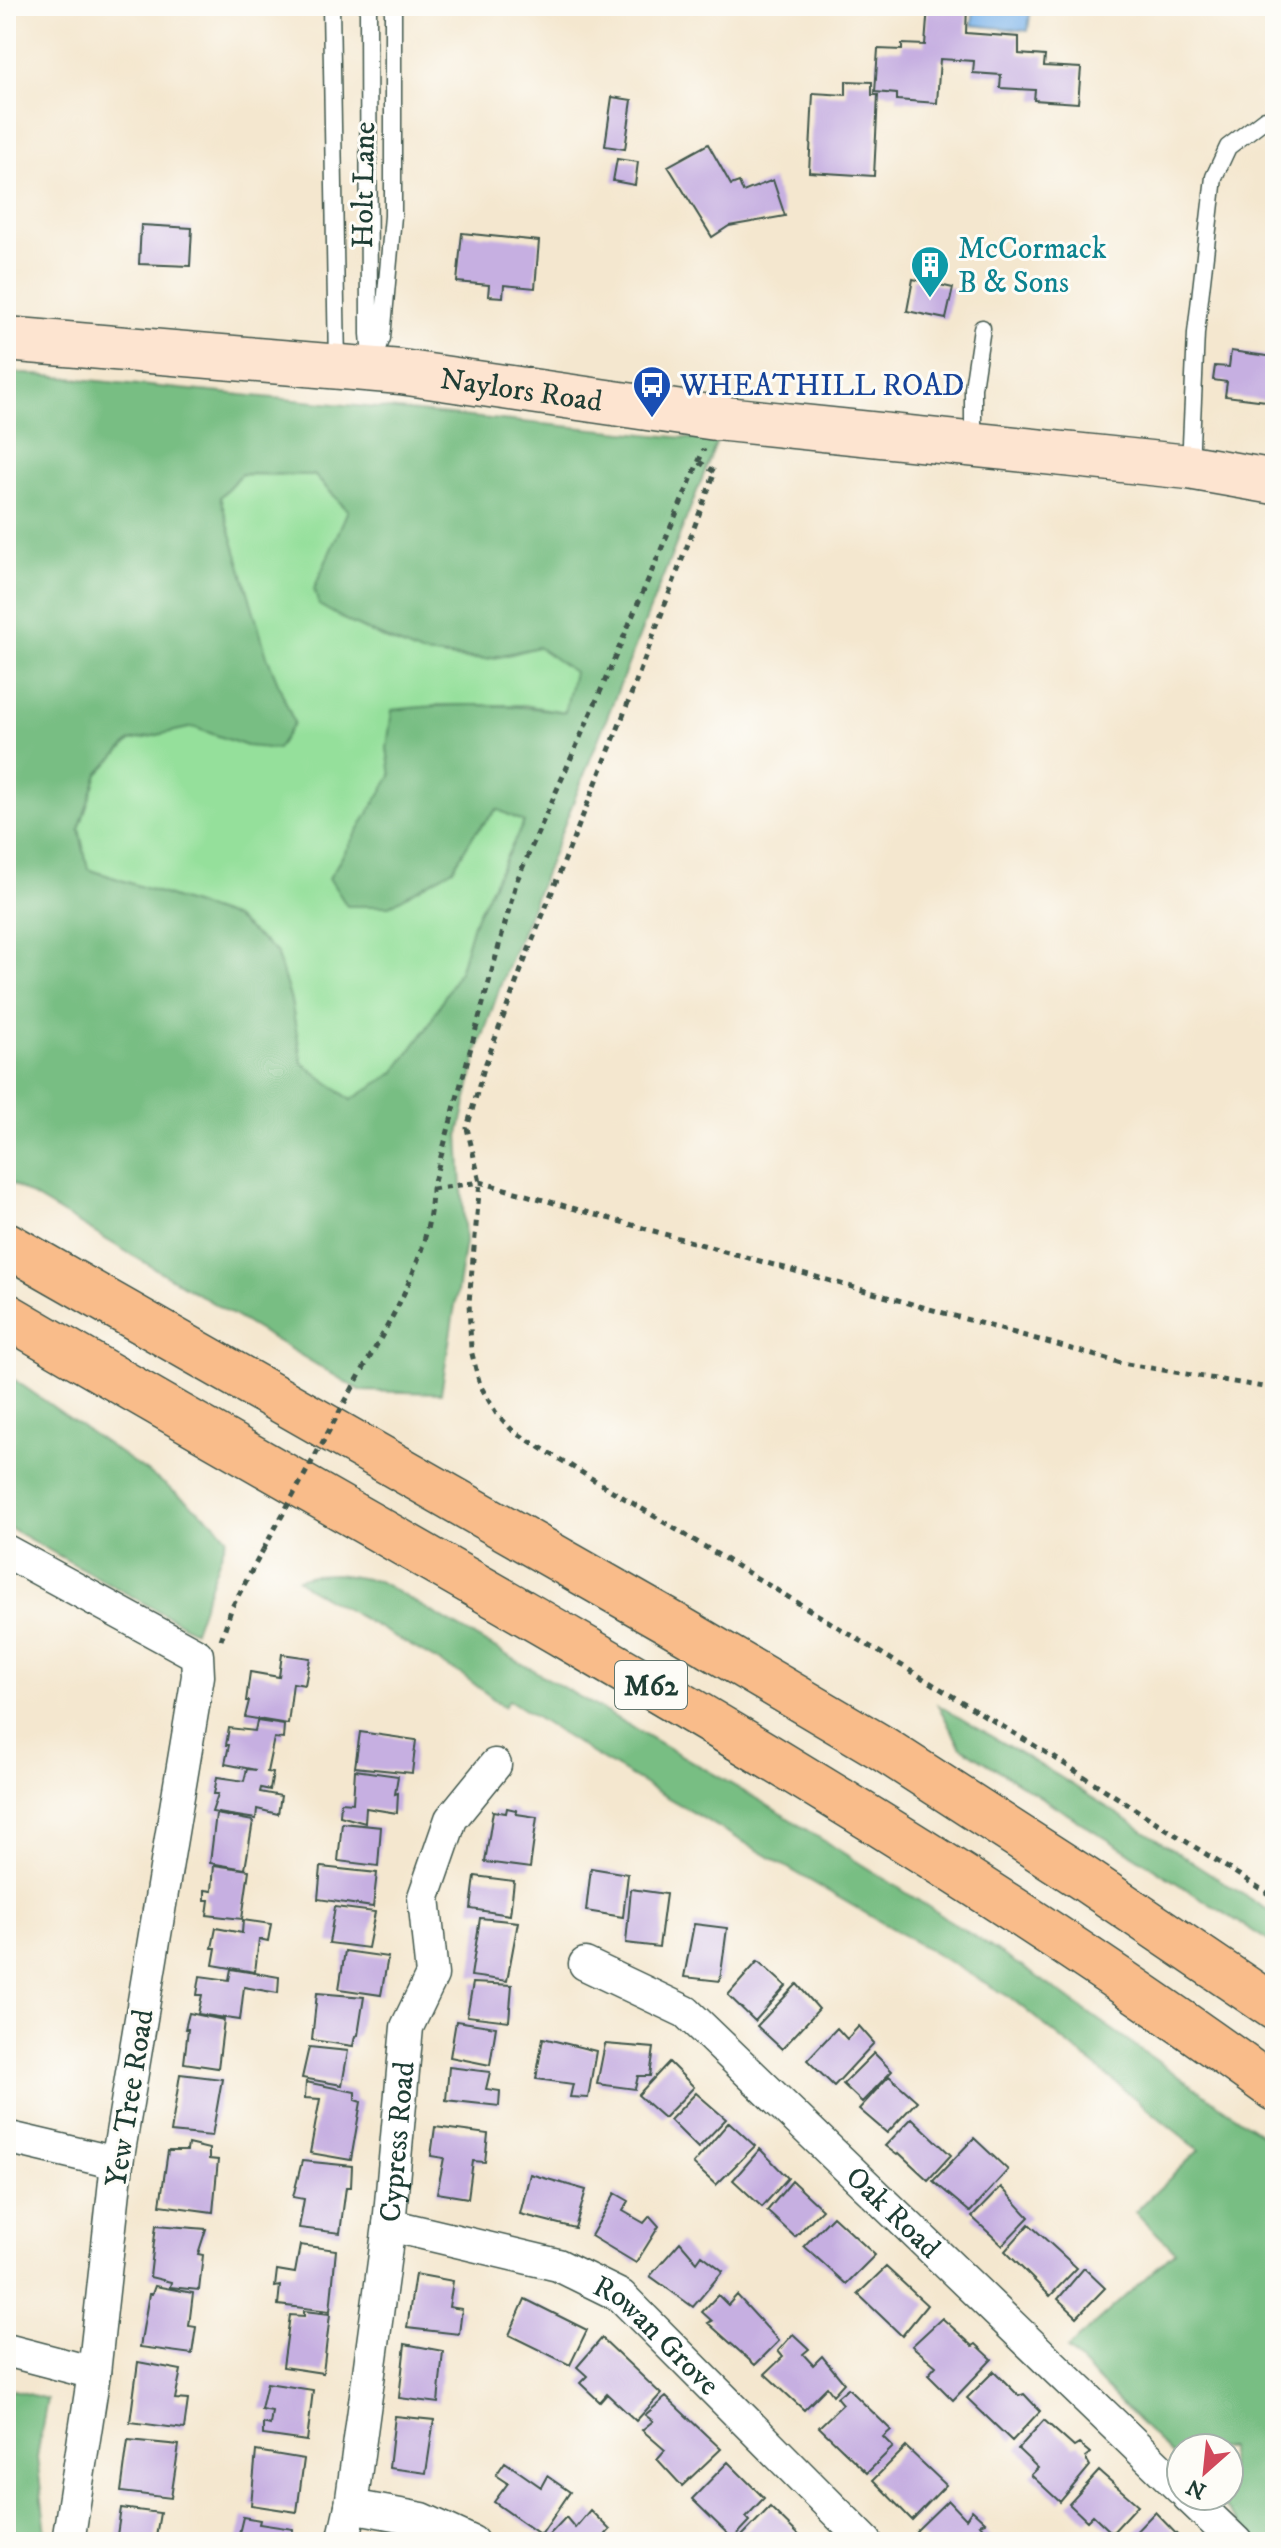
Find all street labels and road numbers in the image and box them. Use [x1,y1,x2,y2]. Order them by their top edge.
street label: Holt Lane [345,121,384,249]
street label: Naylors Road [438,361,605,421]
road number: M62 [615,1661,687,1709]
street label: Yew Tree Road [98,2007,163,2190]
street label: Cypress Road [372,2060,424,2224]
street label: Oak Road [837,2159,948,2267]
street label: Rowan Grove [587,2268,727,2404]

